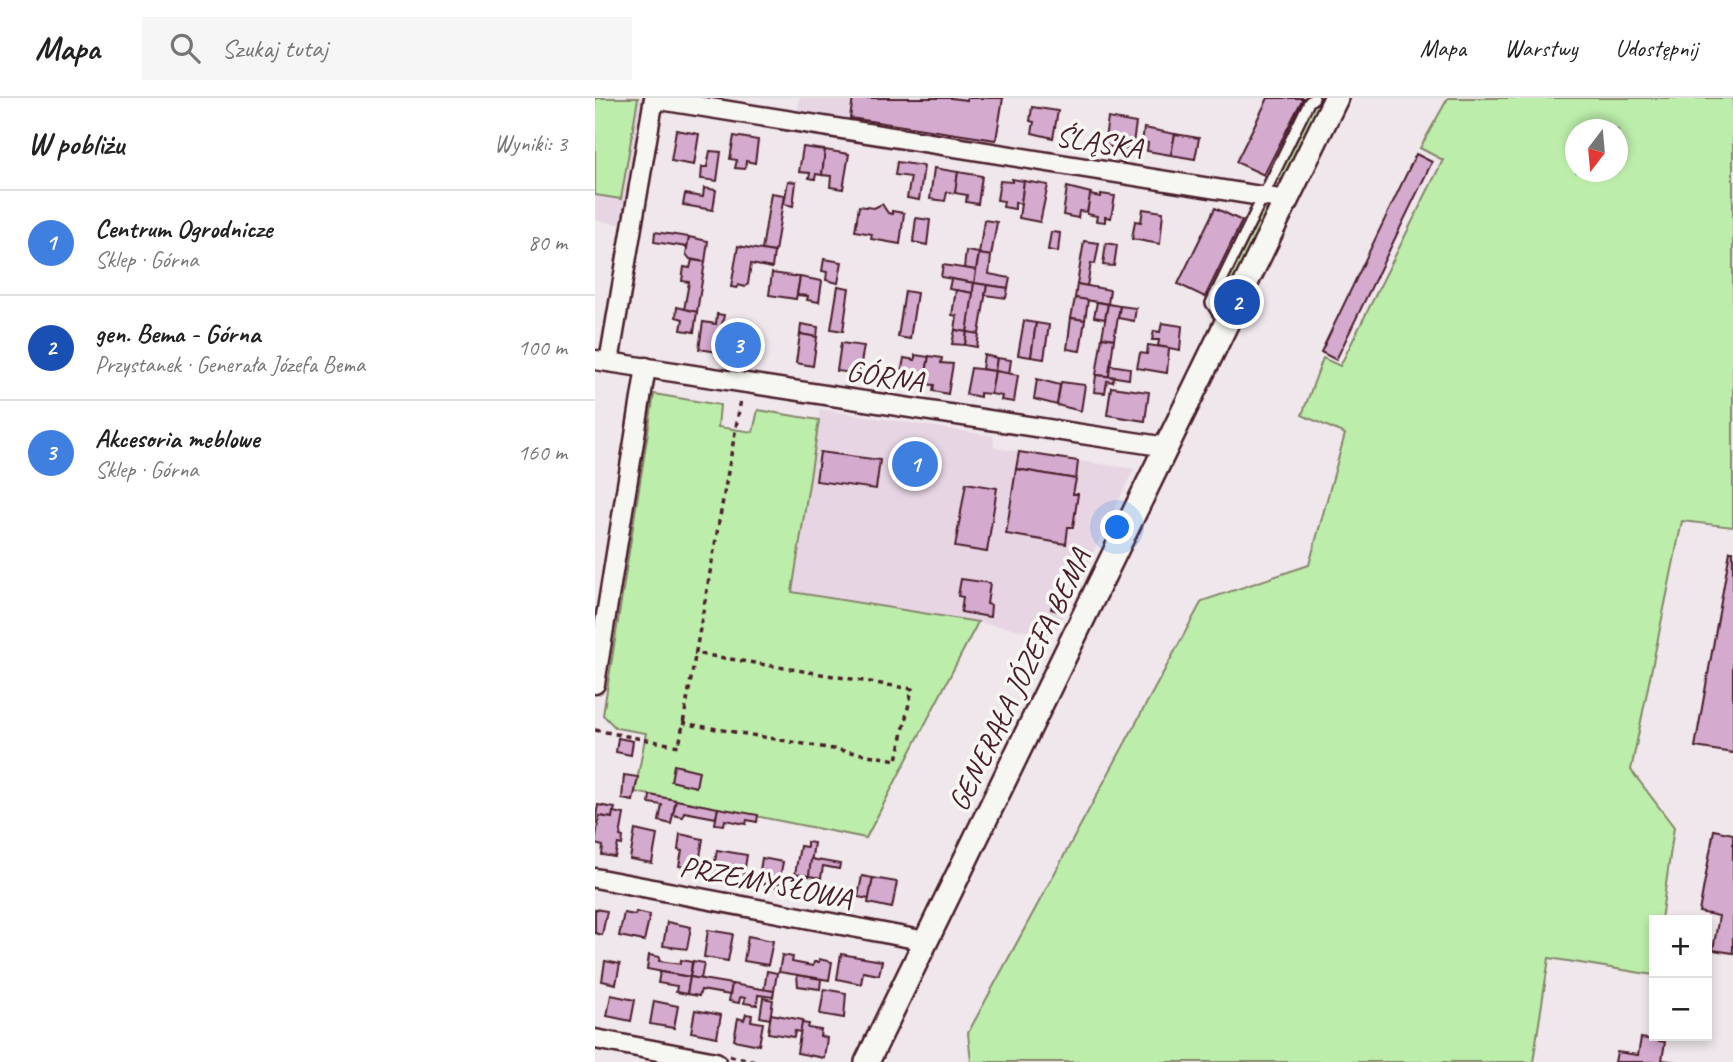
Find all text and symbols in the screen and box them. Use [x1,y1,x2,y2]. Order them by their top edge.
search box [142,17,632,80]
text: Mapa [35,27,100,69]
icon: search [166,29,204,67]
text: Szukaj tutaj [222,32,328,65]
text: Mapa [1420,33,1466,63]
text: Warstwy [1504,33,1577,63]
text: Udostępnij [1615,33,1698,63]
street label: ŚLĄSKA [1053,116,1147,168]
north arrow [1565,119,1628,182]
text: W pobliżu [28,125,124,163]
text: Wyniki: 3 [494,129,567,158]
text: Centrum Ogrodnicze [95,212,272,245]
text: 1 [46,228,56,257]
text: 80 m [528,228,567,257]
text: Sklep · Górna [95,245,198,274]
pin: 2 [1214,276,1260,328]
text: gen. Bema - Górna [95,317,260,350]
pin: 3 [715,319,761,371]
text: 2 [46,333,56,362]
text: 100 m [518,333,567,362]
text: Przystanek · Generała Józefa Bema [95,350,365,379]
street label: GÓRNA [844,351,928,401]
text: Akcesoria meblowe [95,422,259,455]
text: 3 [46,438,56,467]
text: 160 m [518,438,567,467]
pin: 1 [892,438,938,490]
text: Sklep · Górna [95,455,198,484]
your location [1100,510,1134,544]
street label: GENERAŁA JÓZEFA BEMA [939,541,1100,817]
street label: PRZEMYSŁOWA [677,847,856,917]
map controls [1649,915,1712,1041]
button: + [1649,915,1712,978]
button: − [1649,978,1712,1041]

